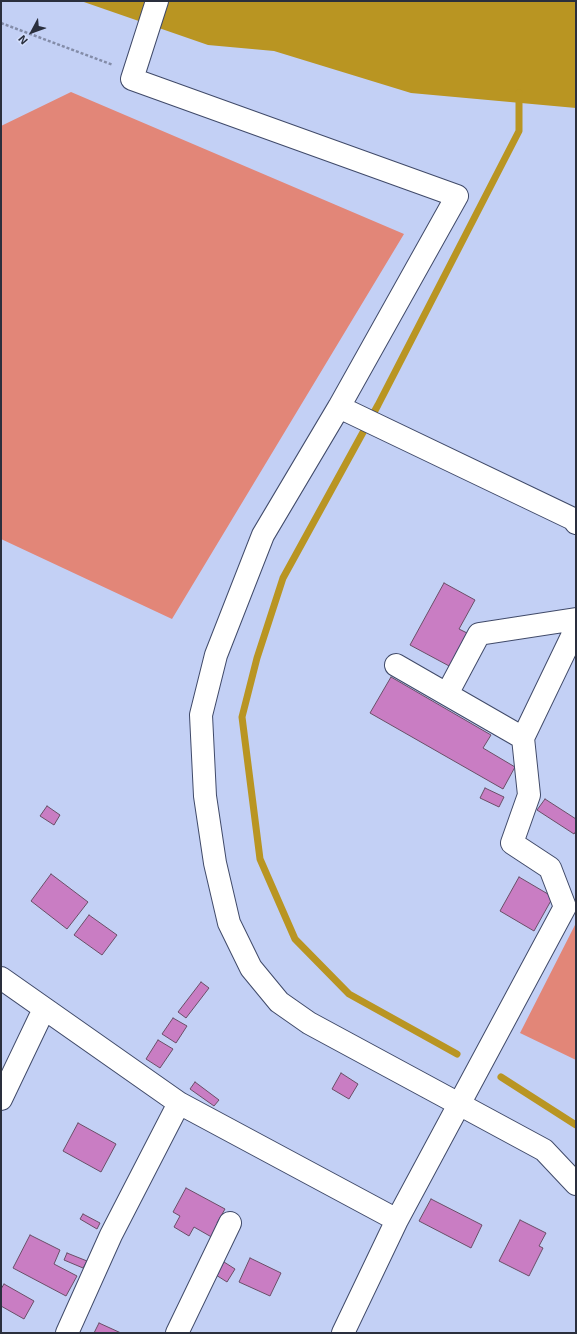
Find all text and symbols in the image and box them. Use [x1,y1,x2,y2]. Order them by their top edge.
north arrow [12,12,52,52]
text: N [15,33,30,47]

